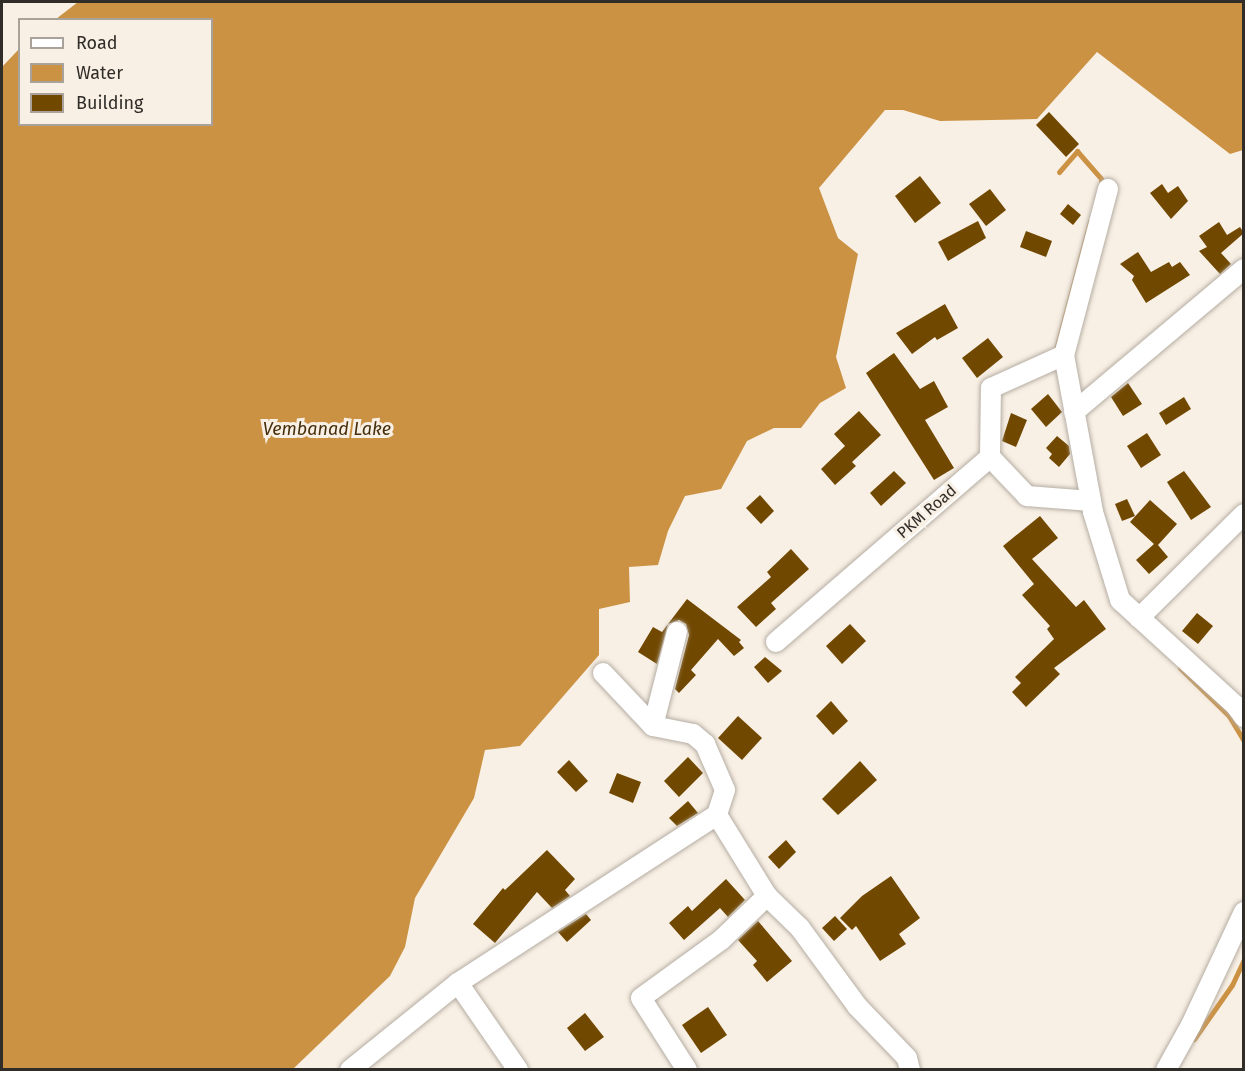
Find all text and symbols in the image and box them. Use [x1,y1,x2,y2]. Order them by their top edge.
legend [18,18,213,126]
text: Road [76,32,118,54]
text: Water [76,62,123,84]
text: Building [76,92,143,114]
water label: Vembanad Lake [263,418,391,440]
street label: PKM Road [893,481,961,543]

